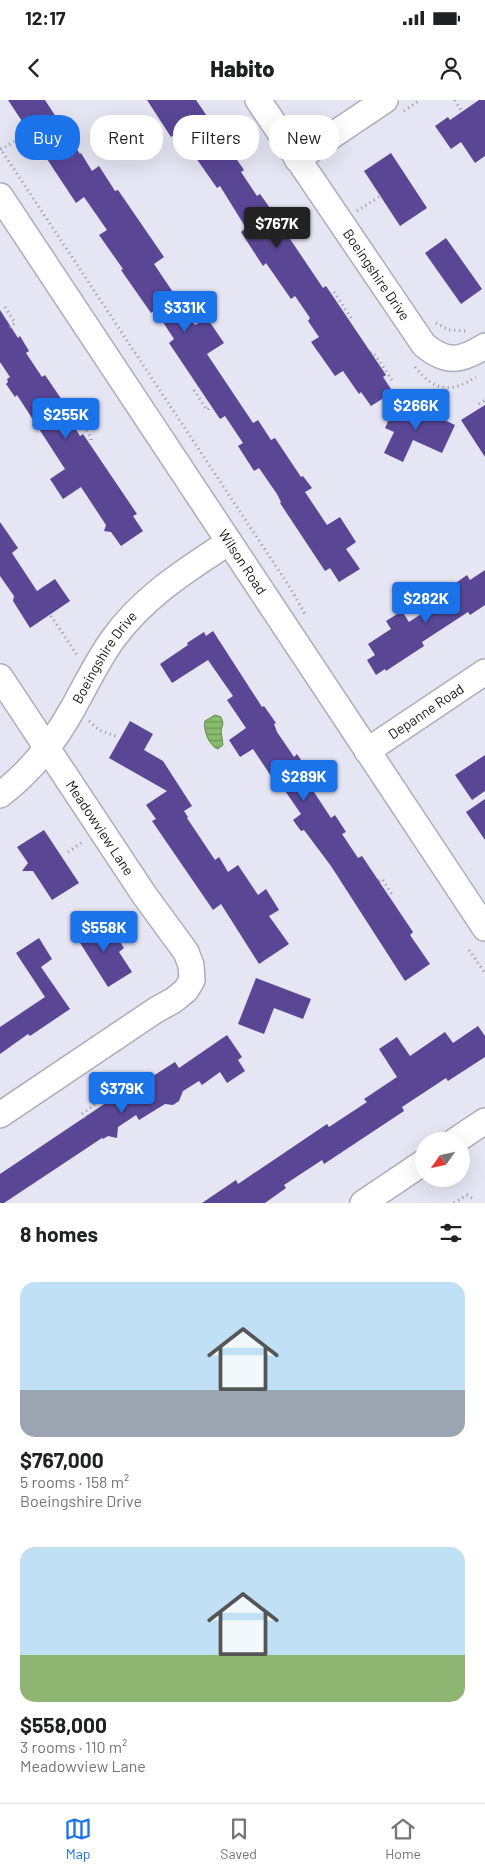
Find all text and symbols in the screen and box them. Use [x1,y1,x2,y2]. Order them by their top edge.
text: 12:17 [25,6,65,29]
icon: back [20,54,48,82]
icon: person [437,54,465,82]
text: Habito [210,55,275,81]
chip: Buy [15,115,80,160]
chip: Rent [90,115,163,160]
chip: Filters [173,115,259,160]
chip: New [269,115,339,160]
pin: $767K [242,206,312,249]
text: $767K [255,213,299,232]
street label: Boeingshire Drive [340,225,414,323]
pin: $331K [150,290,220,333]
text: $331K [164,297,206,316]
pin: $266K [381,388,451,431]
text: $266K [393,395,439,414]
pin: $255K [31,398,101,440]
text: $255K [43,404,89,423]
street label: Wilson Road [215,526,271,598]
pin: $282K [391,582,461,624]
text: $282K [403,588,449,607]
street label: Boeingshire Drive [68,607,140,706]
street label: Depanne Road [385,680,467,742]
pin: $289K [269,760,339,802]
text: $289K [281,766,327,785]
street label: Meadowview Lane [63,777,138,878]
pin: $558K [69,910,139,953]
text: $558K [81,917,127,936]
pin: $379K [87,1072,157,1114]
text: $379K [100,1078,144,1097]
north arrow [415,1132,470,1188]
map controls [415,1132,470,1187]
icon: filters [437,1219,465,1247]
text: 8 homes [20,1221,98,1246]
icon: home [198,1314,288,1404]
text: $767,000 [20,1447,104,1472]
text: 5 rooms · 158 m² [20,1472,129,1491]
text: Boeingshire Drive [20,1491,142,1510]
icon: home [198,1579,288,1669]
text: $558,000 [20,1712,107,1737]
text: 3 rooms · 110 m² [20,1737,127,1756]
text: Meadowview Lane [20,1756,146,1775]
tab: Map [64,1815,92,1862]
tab: Saved [220,1815,257,1862]
tab: Home [385,1815,421,1862]

